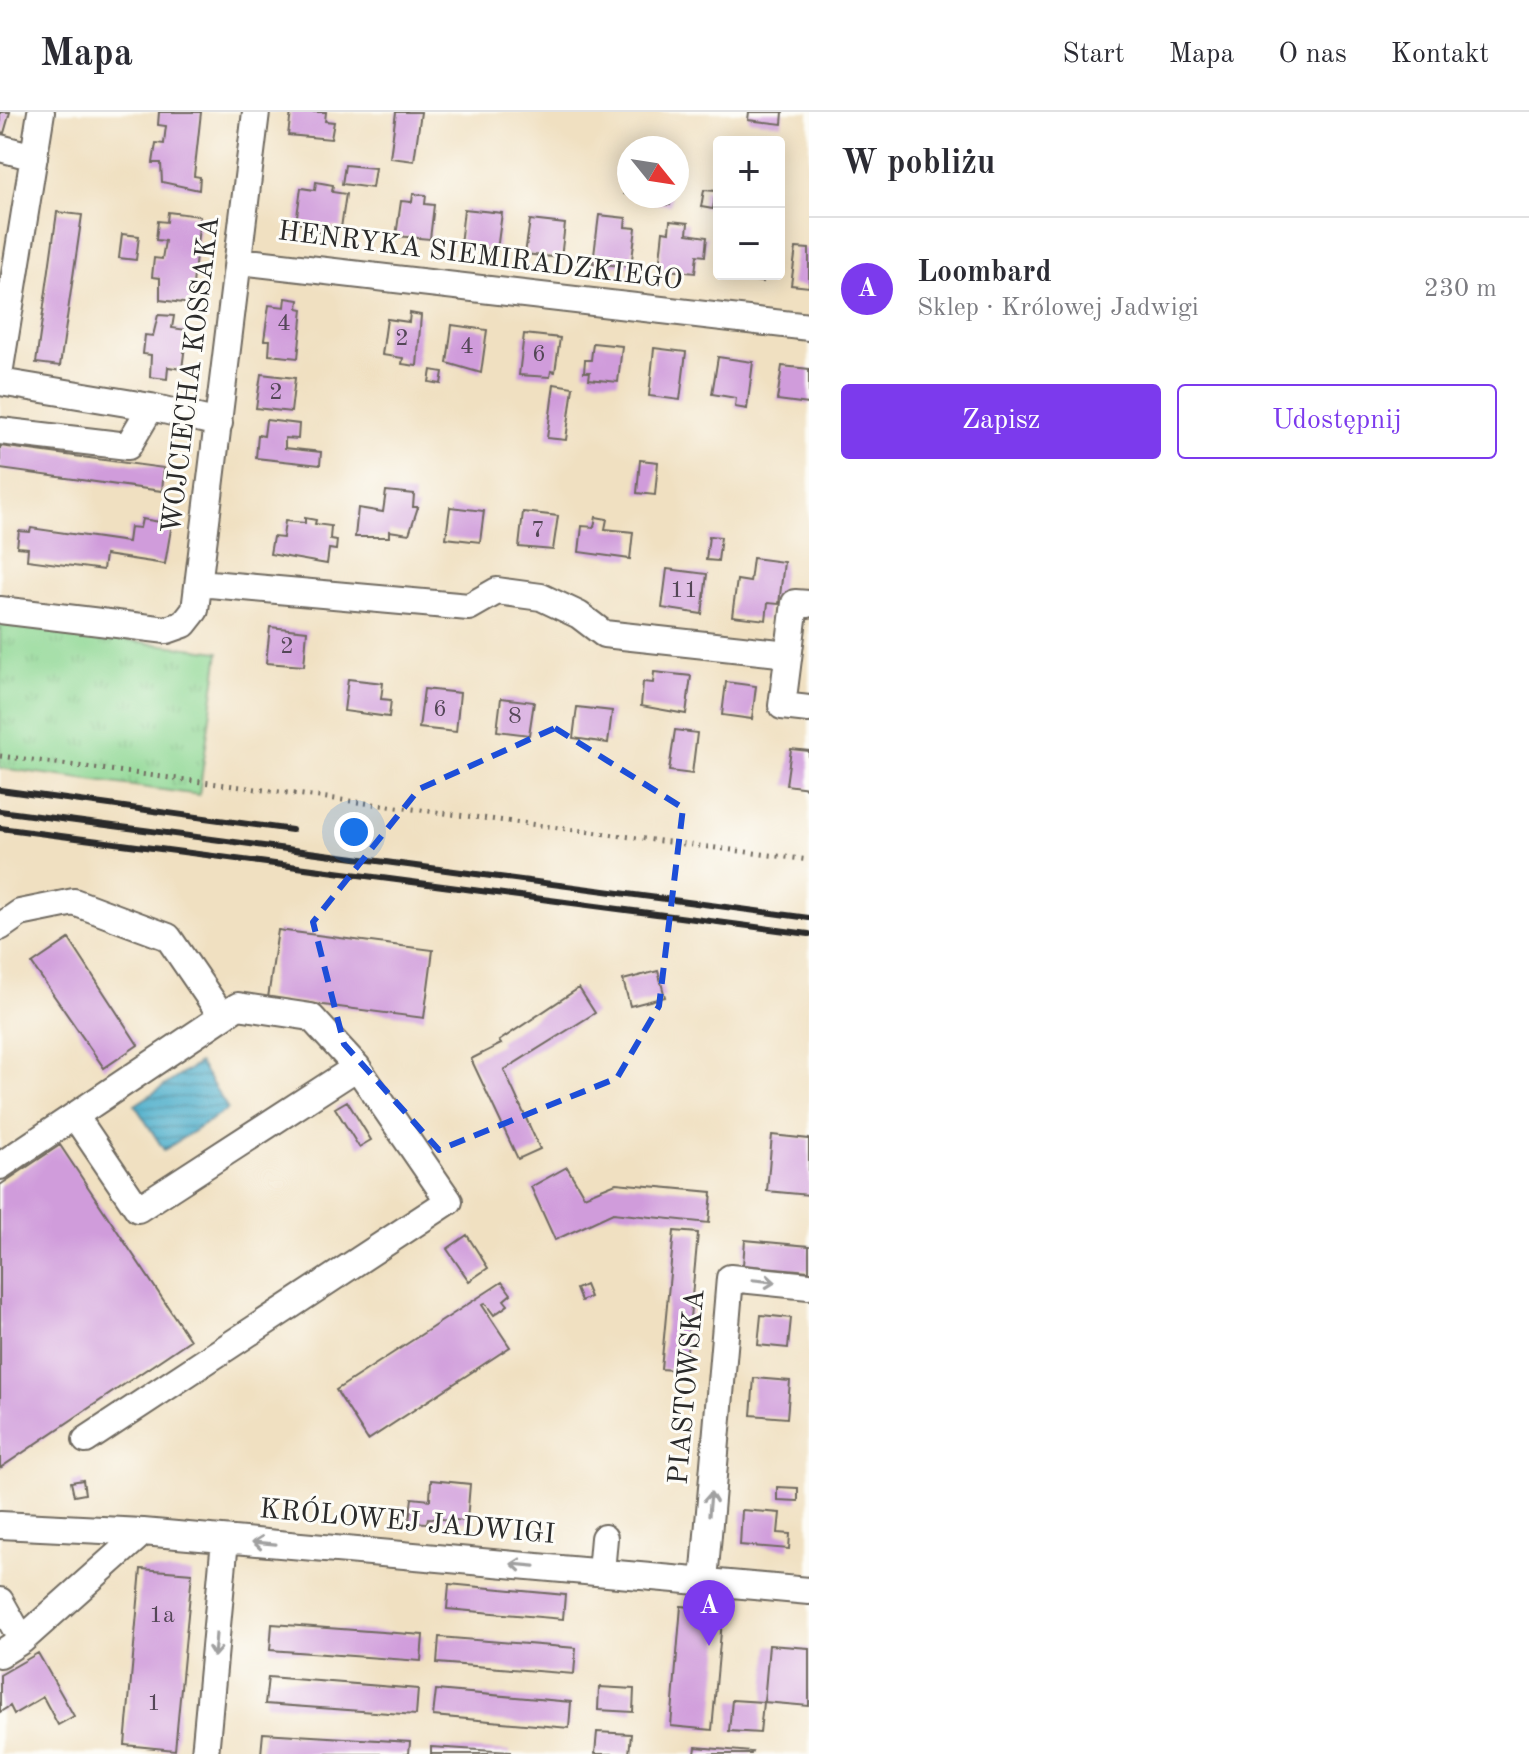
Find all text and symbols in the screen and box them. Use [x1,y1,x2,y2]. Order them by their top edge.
text: Mapa [40,36,133,74]
text: Start [1062,41,1125,69]
text: Mapa [1169,41,1234,69]
text: O nas [1278,41,1347,69]
text: Kontakt [1391,41,1489,69]
north arrow [617,136,689,208]
map controls [713,136,785,280]
button: + [713,136,785,208]
text: W pobliżu [841,147,996,181]
button: − [713,208,785,280]
street label: WOJCIECHA KOSSAKA [159,215,225,535]
street label: HENRYKA SIEMIRADZKIEGO [276,218,684,296]
text: Loombard [917,258,1052,288]
text: A [857,276,877,302]
text: 230 m [1424,276,1497,302]
text: Sklep · Królowej Jadwigi [917,295,1199,321]
house number: 4 [277,312,291,336]
house number: 2 [395,327,409,351]
house number: 4 [460,335,474,359]
house number: 6 [532,343,546,367]
house number: 2 [269,381,283,405]
button: Zapisz [841,384,1161,459]
button: Udostępnij [1177,384,1497,459]
house number: 7 [531,519,545,543]
house number: 11 [670,579,698,603]
house number: 2 [280,635,294,659]
house number: 6 [433,698,447,722]
house number: 8 [508,705,522,729]
your location [334,812,374,852]
one-way arrow [750,1274,777,1289]
street label: PIASTOWSKA [666,1288,710,1486]
street label: KRÓLOWEJ JADWIGI [258,1491,556,1550]
one-way arrow [703,1491,718,1517]
one-way arrow [251,1535,278,1550]
one-way arrow [510,1558,537,1573]
pin: A [683,1580,735,1646]
house number: 1a [149,1604,175,1628]
one-way arrow [207,1631,222,1658]
house number: 1 [147,1692,161,1716]

